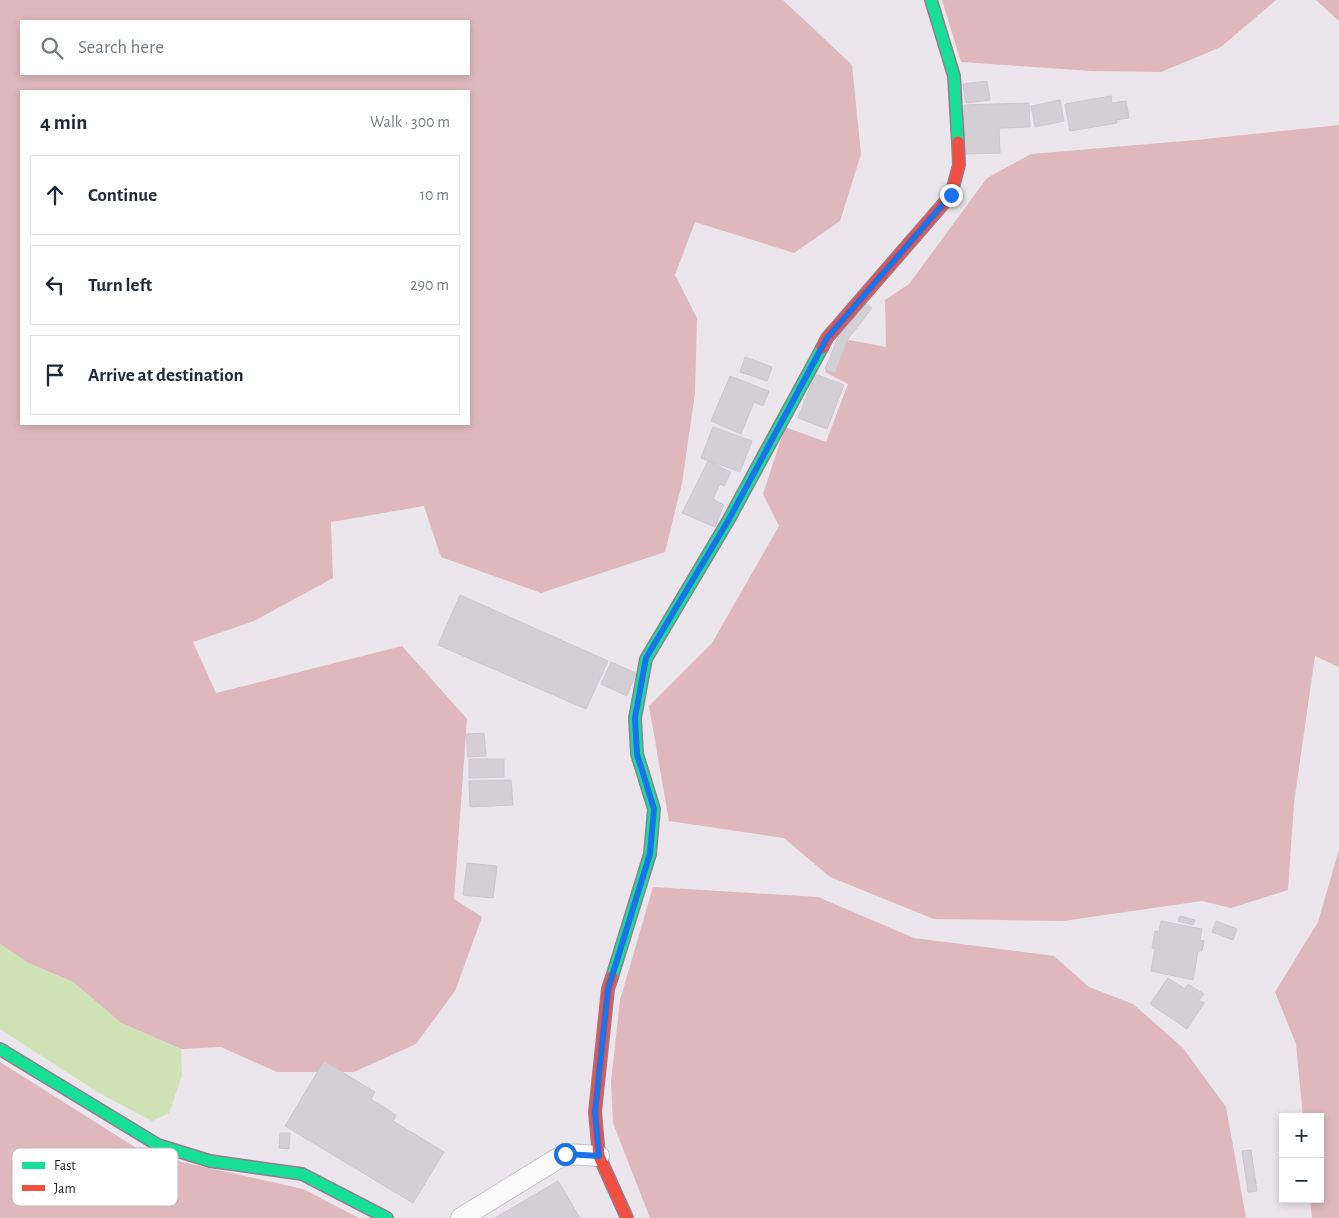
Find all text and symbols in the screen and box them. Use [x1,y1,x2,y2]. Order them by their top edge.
search box [20,20,470,75]
icon: search [38,34,66,62]
text: Search here [78,38,164,57]
text: 4 min [40,112,87,133]
text: Walk · 300 m [370,114,450,130]
icon: ahead [41,181,69,209]
route end [940,184,963,207]
text: Continue [88,186,157,205]
text: 10 m [420,187,449,203]
icon: left [41,271,69,299]
text: Turn left [88,276,152,295]
text: 290 m [410,277,449,293]
icon: arrive [41,361,69,389]
text: Arrive at destination [88,366,244,385]
map controls [1279,1113,1324,1203]
button: + [1279,1113,1324,1158]
route start [554,1143,577,1166]
legend [12,1148,178,1206]
button: − [1279,1158,1324,1203]
text: Fast [54,1159,76,1173]
text: Jam [54,1182,76,1196]

